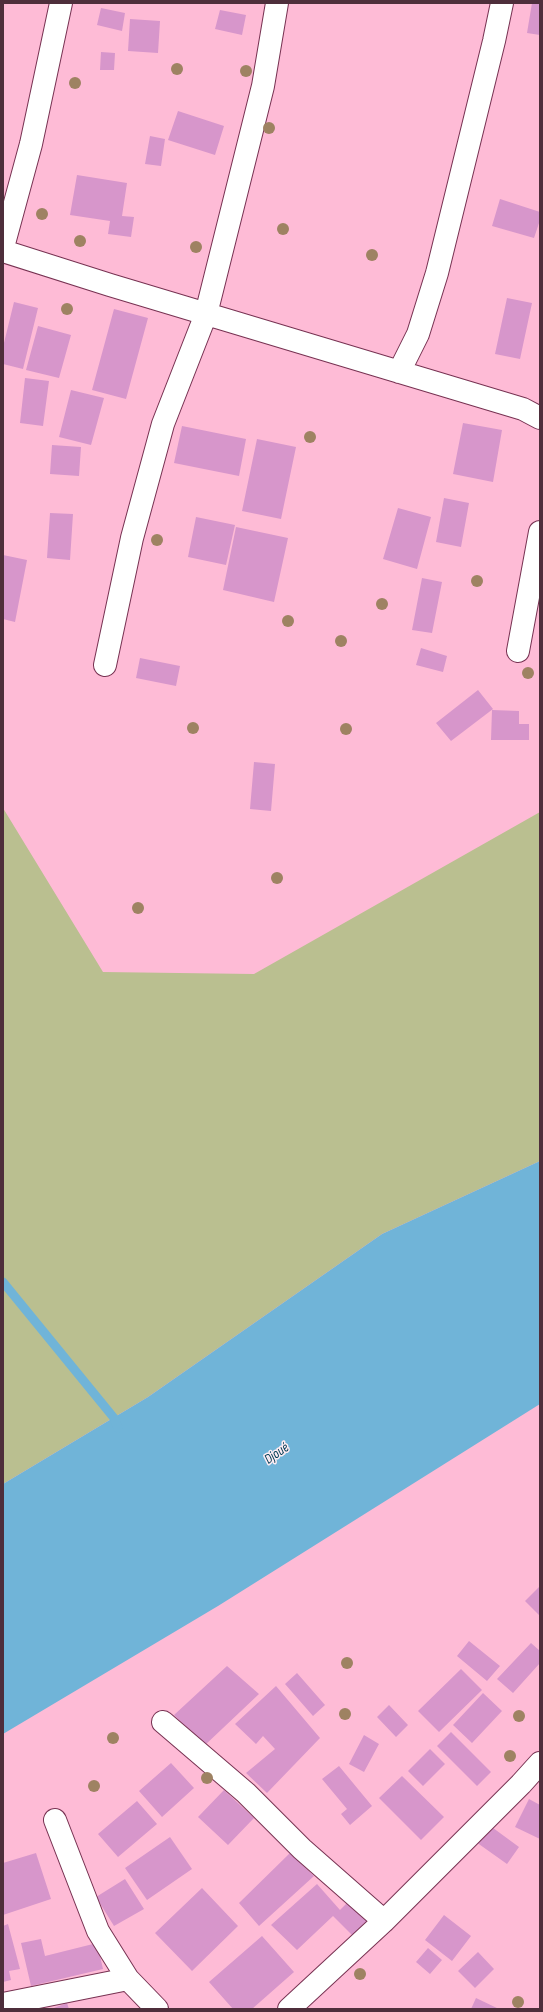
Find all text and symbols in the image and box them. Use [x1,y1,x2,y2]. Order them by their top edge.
water label: Djoué [262,1440,292,1468]

